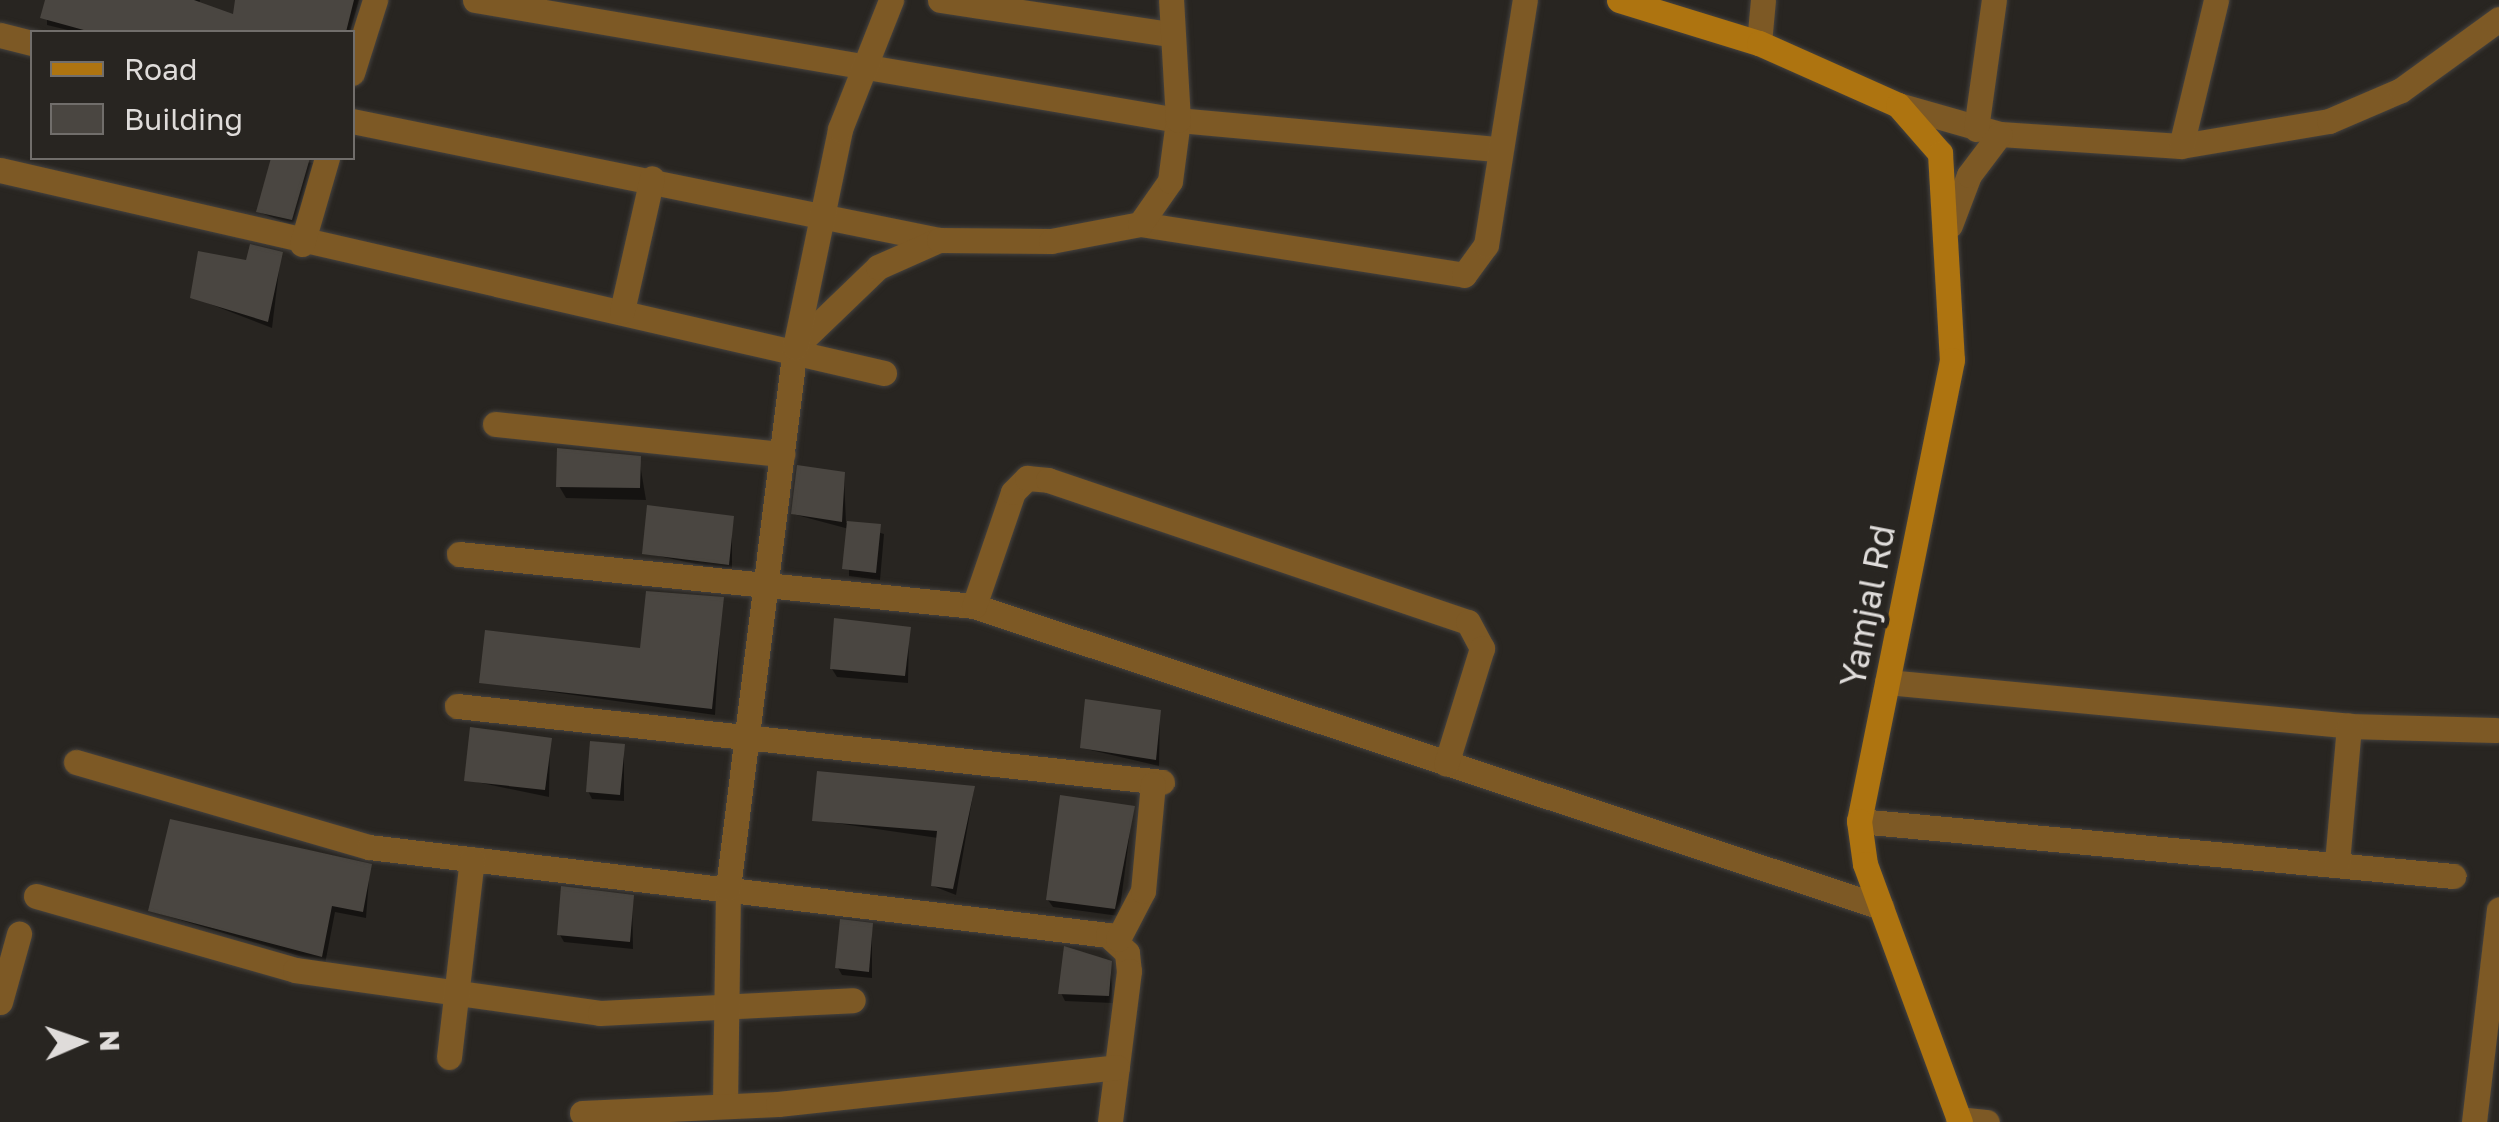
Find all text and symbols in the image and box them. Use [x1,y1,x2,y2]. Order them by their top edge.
legend [30,30,355,160]
text: Road [124,51,198,87]
text: Building [124,101,243,137]
street label: Yamjal Rd [1831,521,1903,691]
north arrow [30,992,130,1092]
text: N [94,1030,127,1052]

